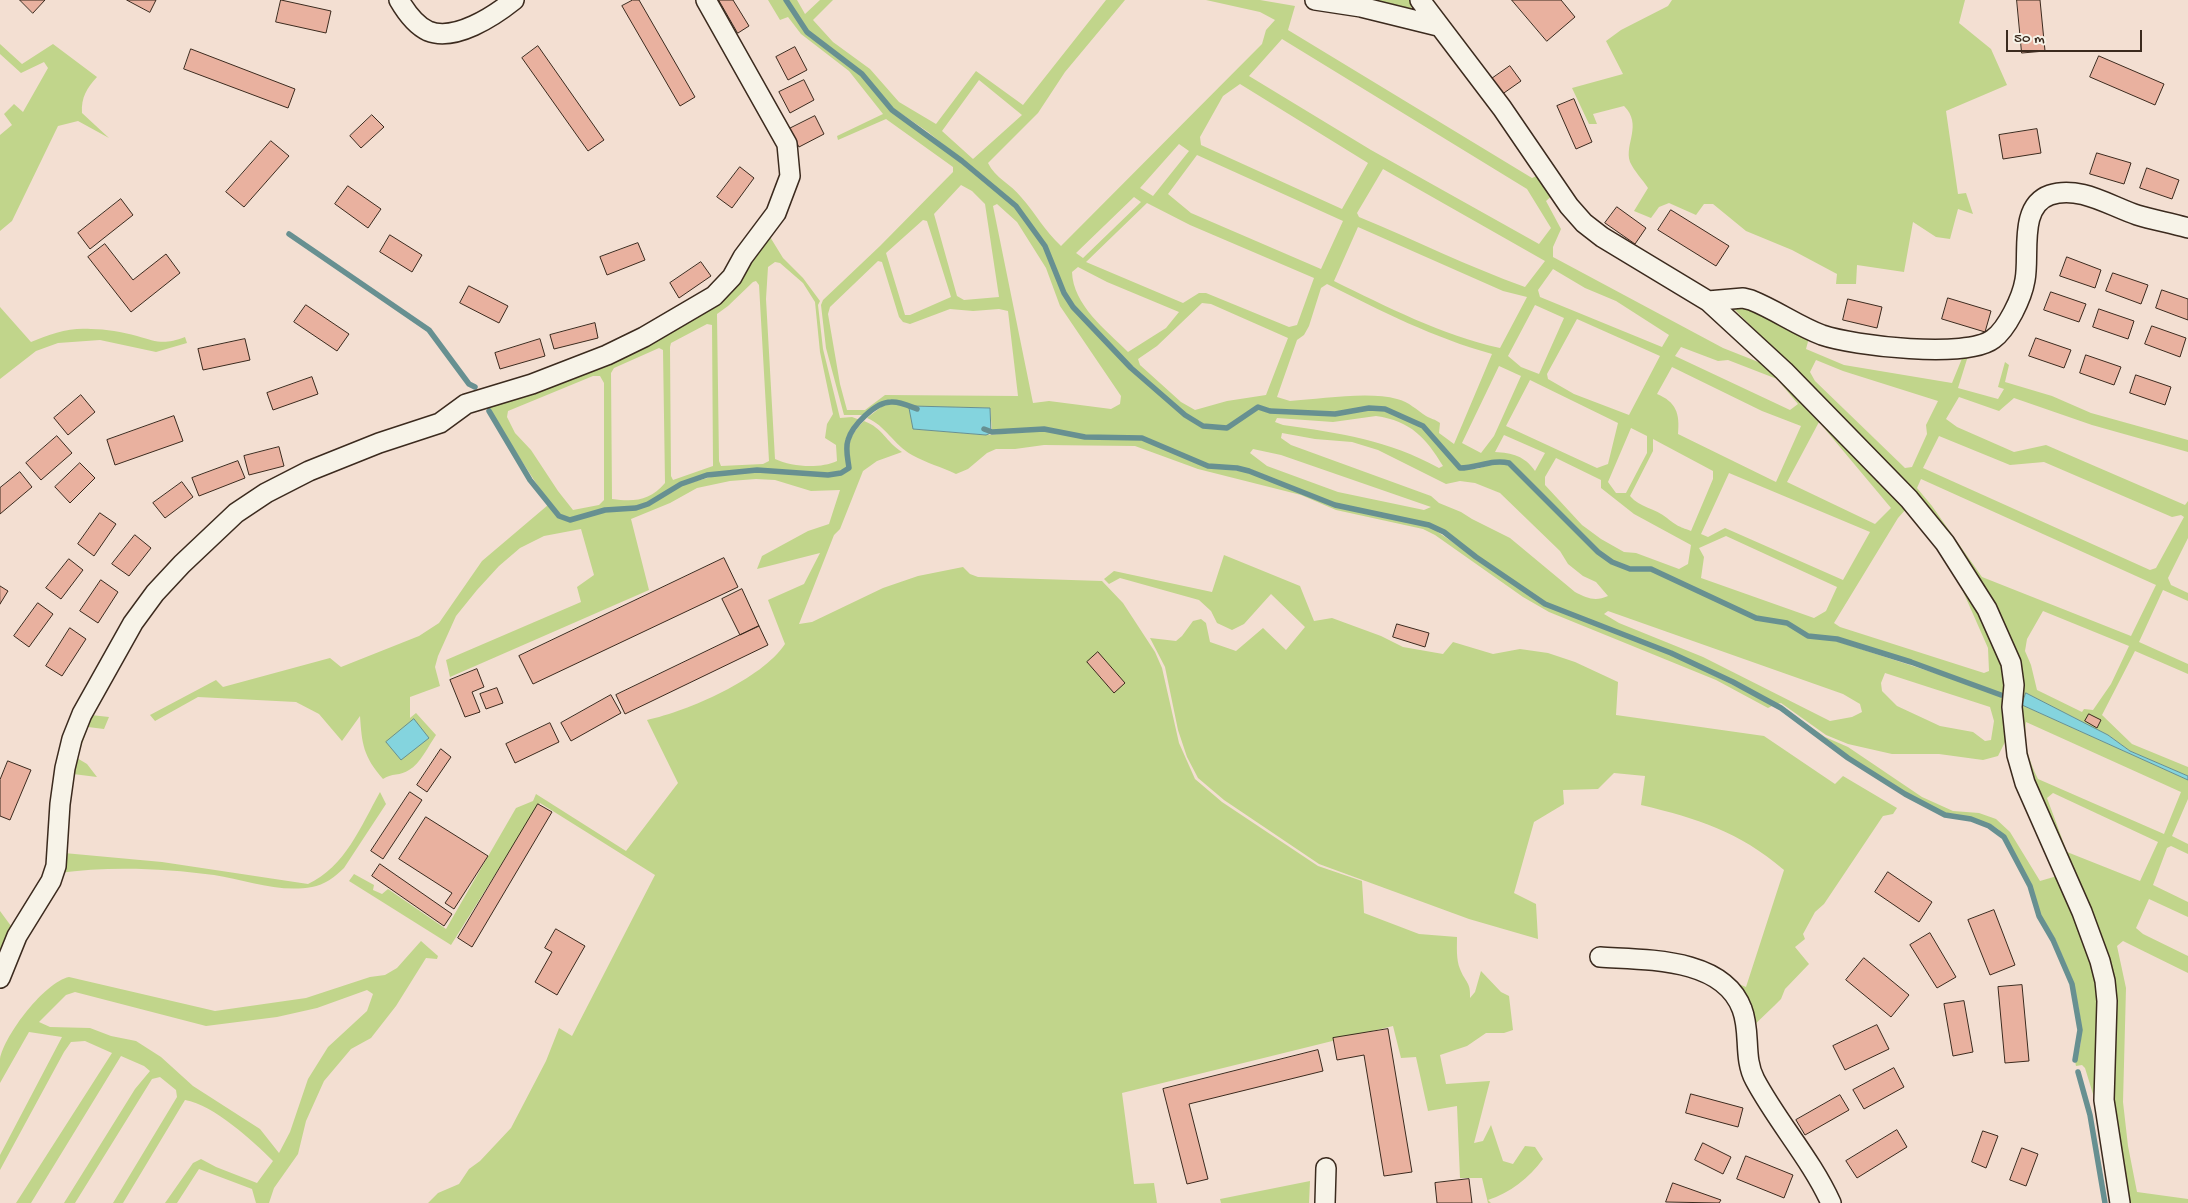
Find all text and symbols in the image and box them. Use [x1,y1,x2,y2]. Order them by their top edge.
scale bar [2008,20,2144,52]
text: 50 m [2014,30,2045,48]

